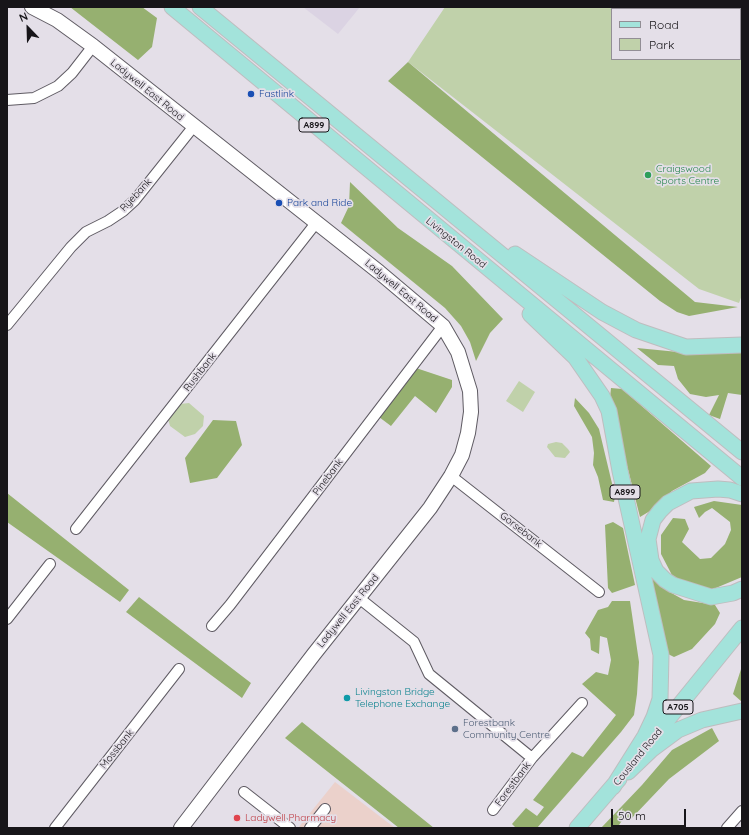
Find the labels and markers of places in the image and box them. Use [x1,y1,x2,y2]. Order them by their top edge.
place label: Fastlink [259,88,294,100]
marker: Fastlink [246,89,256,99]
place label: Craigswood Sports Centre [656,163,719,186]
marker: Craigswood Sports Centre [643,170,653,180]
place label: Park and Ride [287,197,352,209]
marker: Park and Ride [274,198,284,208]
place label: Livingston Bridge Telephone Exchange [355,686,450,710]
marker: Livingston Bridge Telephone Exchange [342,693,352,703]
place label: Forestbank Community Centre [463,717,550,740]
marker: Forestbank Community Centre [450,724,460,734]
place label: Ladywell Pharmacy [245,812,336,824]
marker: Ladywell Pharmacy [232,813,242,823]

